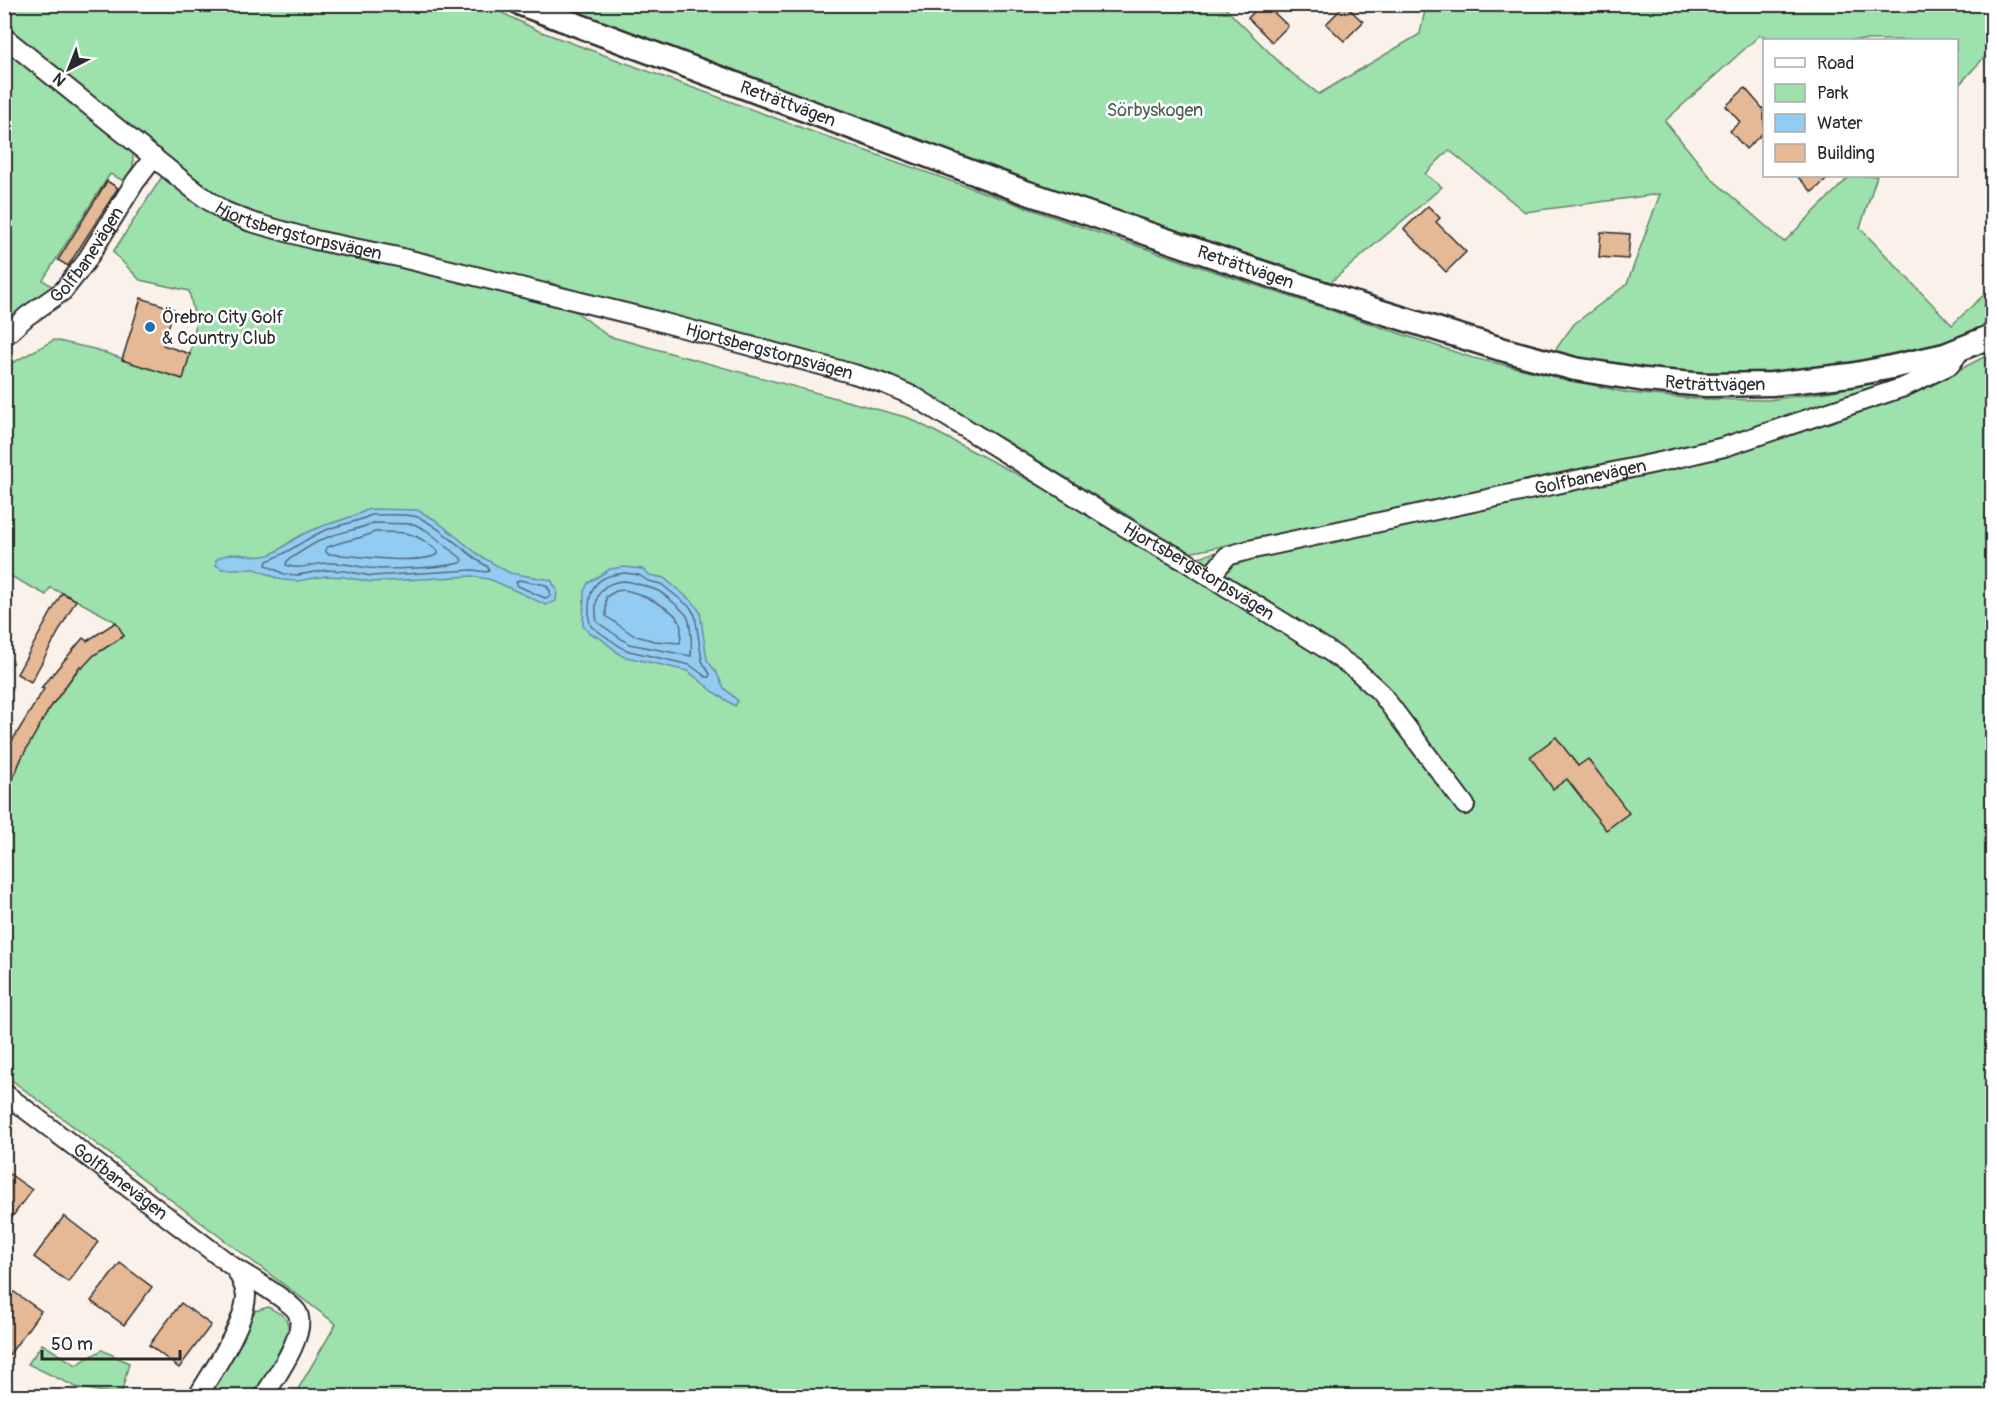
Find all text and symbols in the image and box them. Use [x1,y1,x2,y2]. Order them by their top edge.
north arrow [39,39,99,99]
legend [1763,39,1958,177]
text: Road [1817,52,1854,75]
text: N [49,68,70,90]
street label: Reträttvägen [737,75,839,132]
text: Park [1817,82,1849,105]
park label: Sörbyskogen [1107,99,1203,122]
text: Water [1817,112,1863,135]
text: Building [1817,142,1875,165]
street label: Hjortsbergstorpsvägen [210,196,384,265]
street label: Golfbanevägen [45,202,128,308]
street label: Reträttvägen [1194,240,1297,294]
place label: Örebro City Golf & Country Club [162,306,285,350]
street label: Hjortsbergstorpsvägen [683,318,856,385]
marker: Örebro City Golf & Country Club [143,320,157,334]
street label: Reträttvägen [1664,370,1766,397]
street label: Golfbanevägen [1533,454,1648,500]
street label: Hjortsbergstorpsvägen [1119,517,1279,625]
street label: Golfbanevägen [68,1138,172,1225]
scale bar [42,1323,180,1361]
text: 50 m [51,1333,93,1356]

